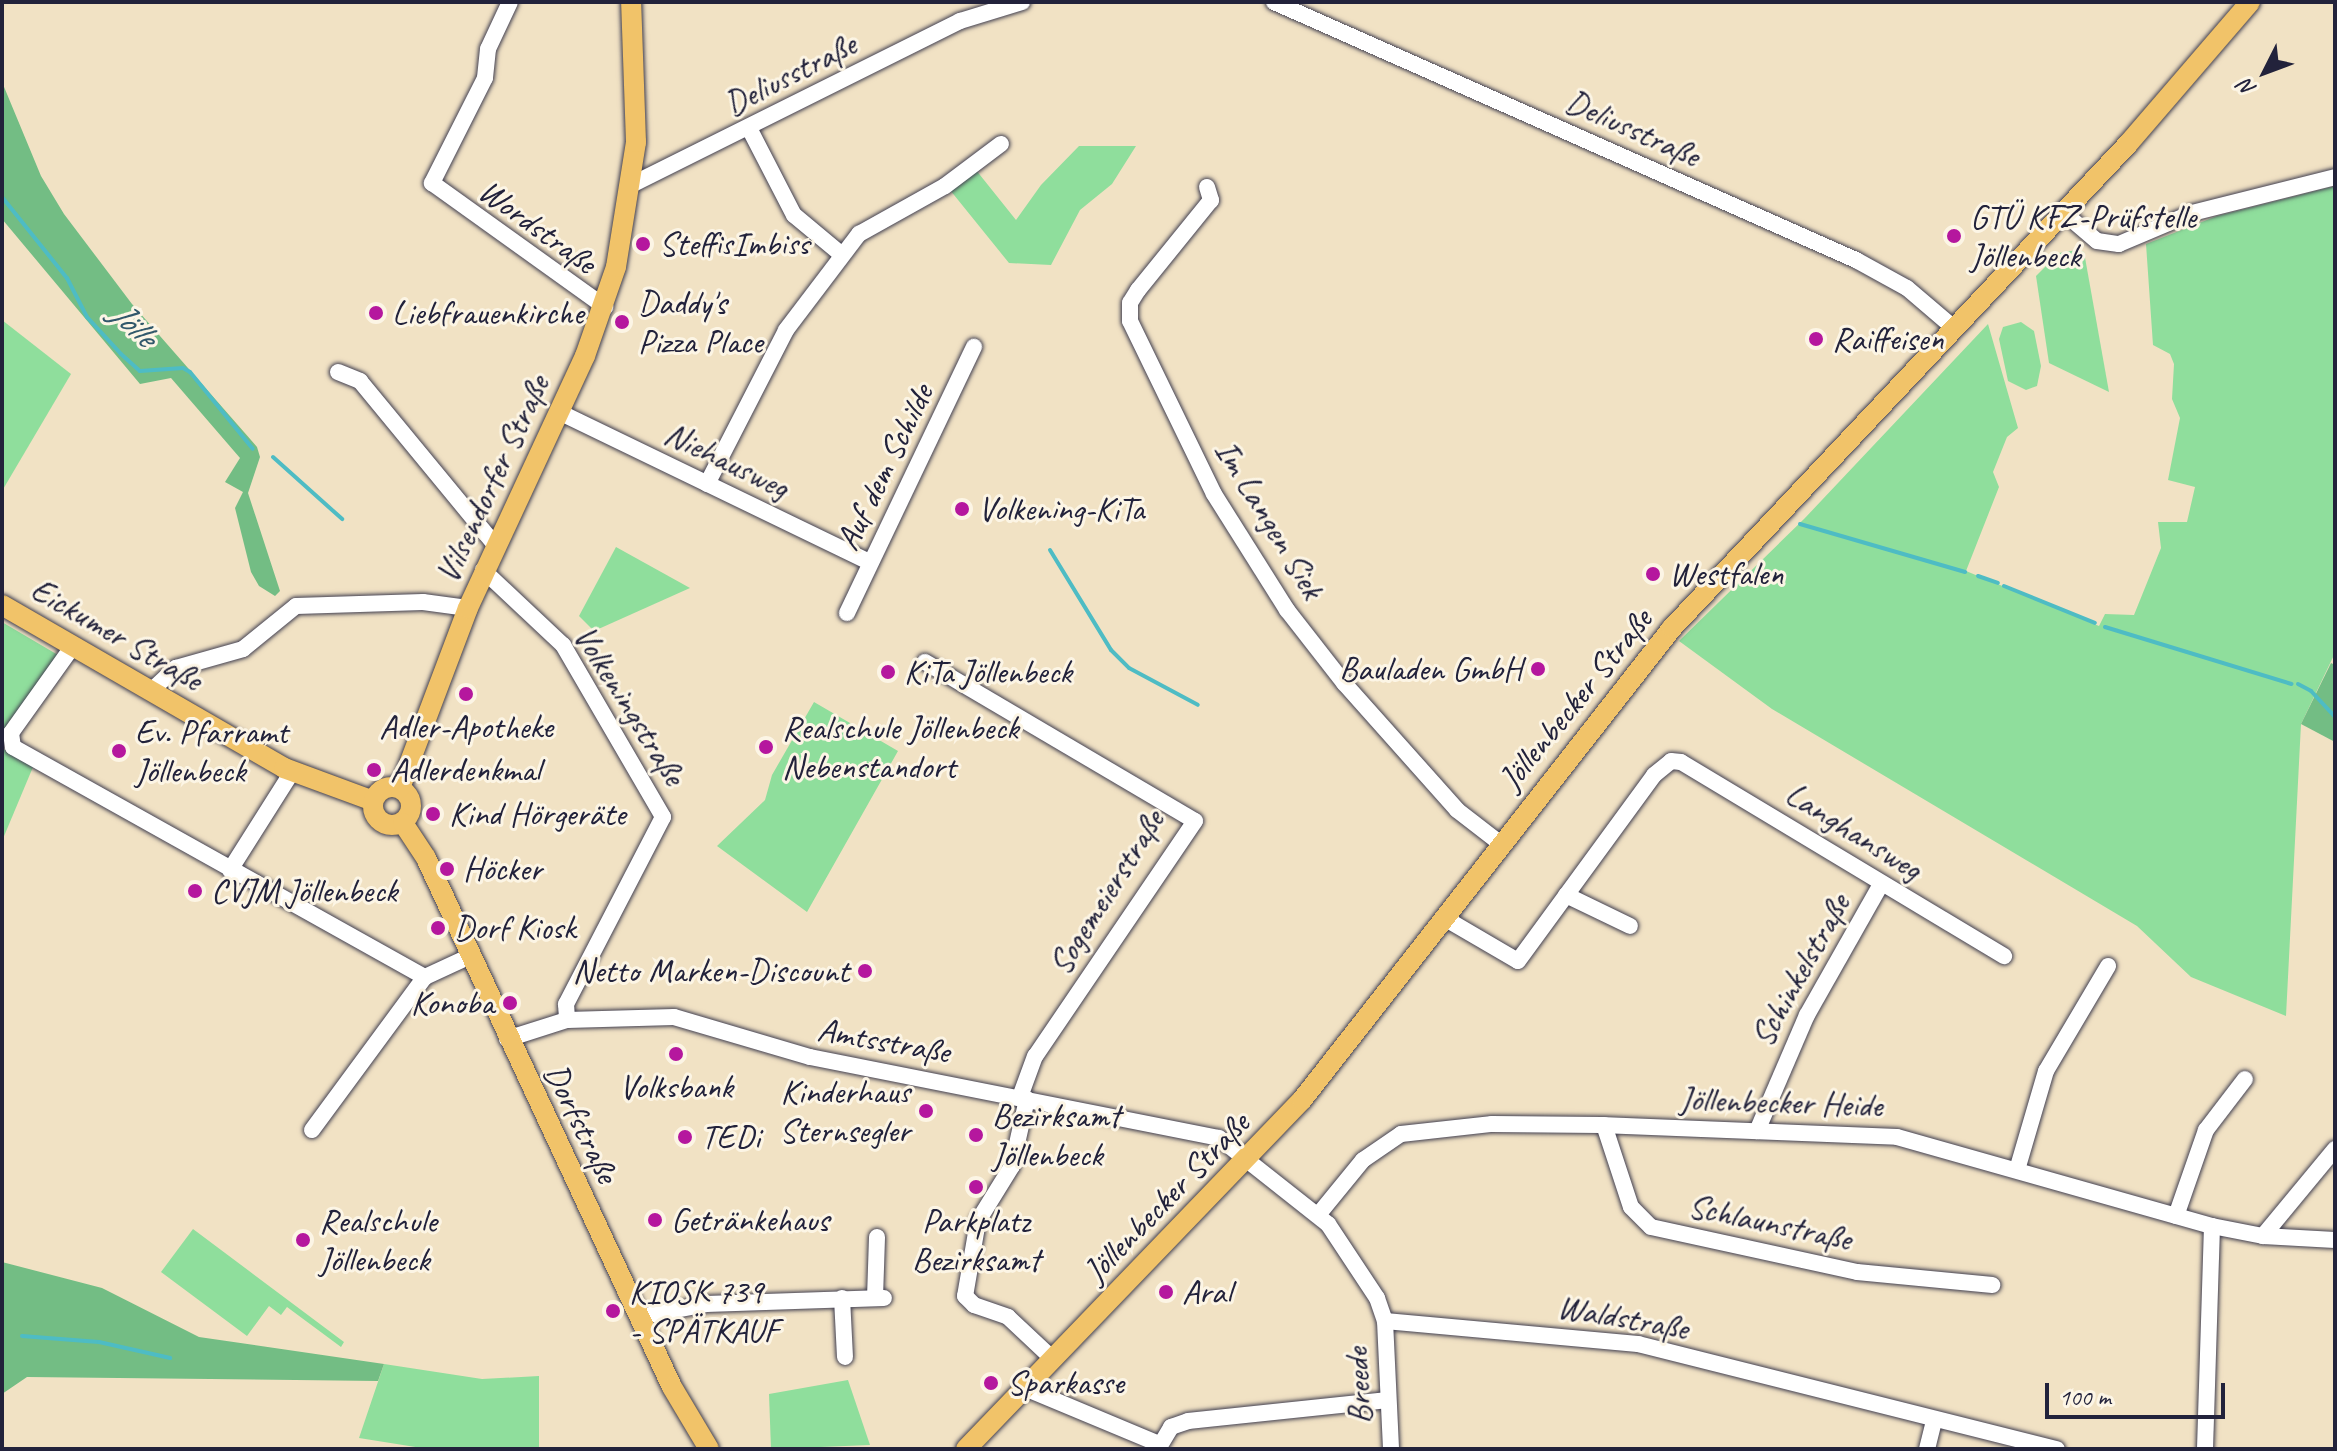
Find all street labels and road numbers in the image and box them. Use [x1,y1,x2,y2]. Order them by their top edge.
street label: Deliusstraße [717,24,863,124]
street label: Deliusstraße [1560,80,1706,176]
street label: Wordstraße [471,170,605,282]
street label: Vilsendorfer Straße [426,368,558,590]
street label: Auf dem Schilde [826,377,942,557]
street label: Niehausweg [658,413,796,507]
street label: Im Langen Siek [1206,432,1334,606]
street label: Eickumer Straße [24,568,210,700]
street label: Jöllenbecker Straße [1489,600,1661,798]
street label: Volkeningstraße [565,618,695,792]
street label: Langhansweg [1778,773,1930,889]
street label: Sogemeierstraße [1039,802,1173,982]
street label: Schinkelstraße [1741,887,1859,1053]
street label: Amtsstraße [815,1008,953,1072]
street label: Dorfstraße [536,1057,628,1189]
street label: Jöllenbecker Heide [1679,1078,1883,1126]
street label: Jöllenbecker Straße [1074,1103,1258,1291]
street label: Schlaunstraße [1685,1185,1855,1259]
street label: Waldstraße [1555,1285,1691,1349]
street label: Breede [1336,1347,1380,1425]

